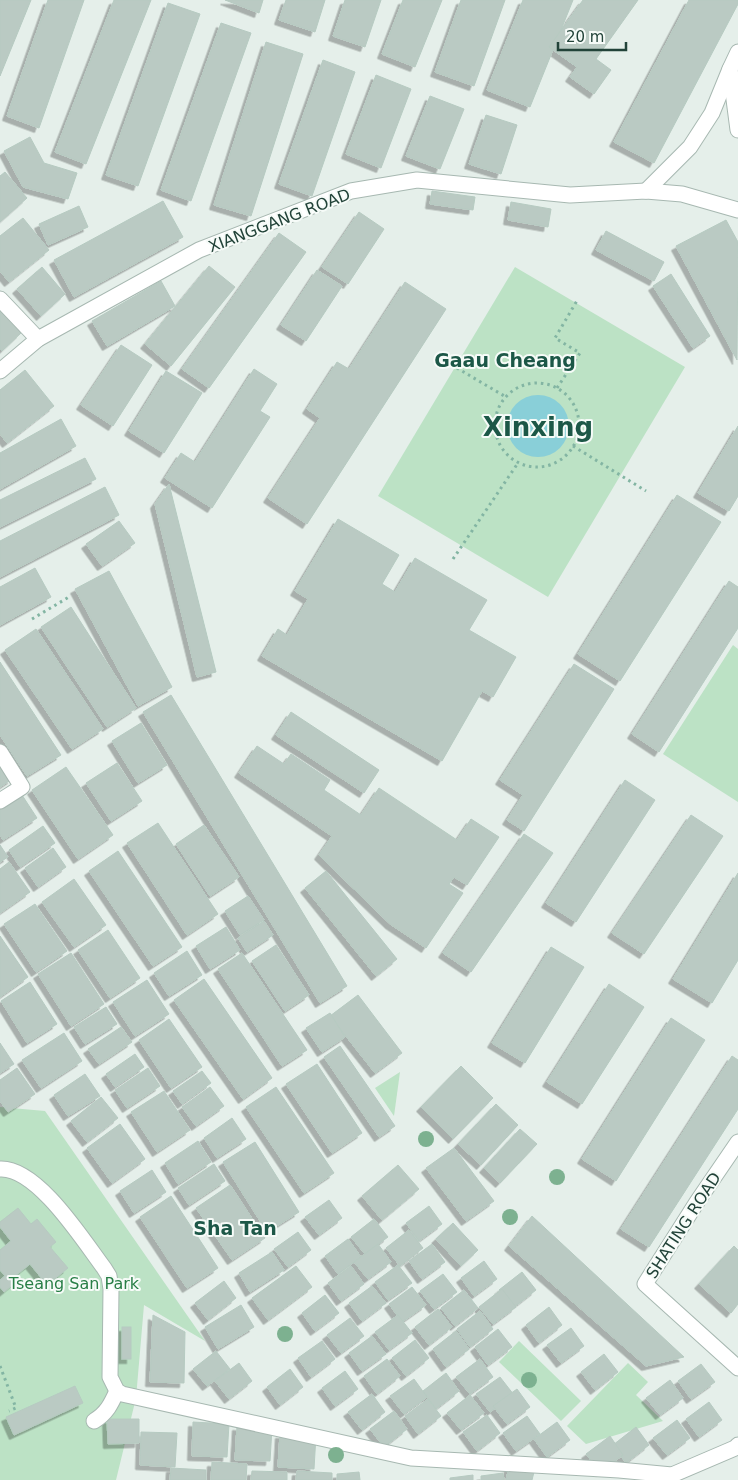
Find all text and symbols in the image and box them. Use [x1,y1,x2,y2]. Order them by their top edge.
scale bar [558,20,626,52]
text: 20 m [566,28,604,46]
street label: XIANGGANG ROAD [206,185,353,256]
district label: Gaau Cheang [434,349,576,371]
district label: Xinxing [483,412,593,442]
street label: SHATING ROAD [642,1169,725,1282]
district label: Sha Tan [193,1217,277,1239]
park label: Tseang San Park [8,1274,140,1293]

